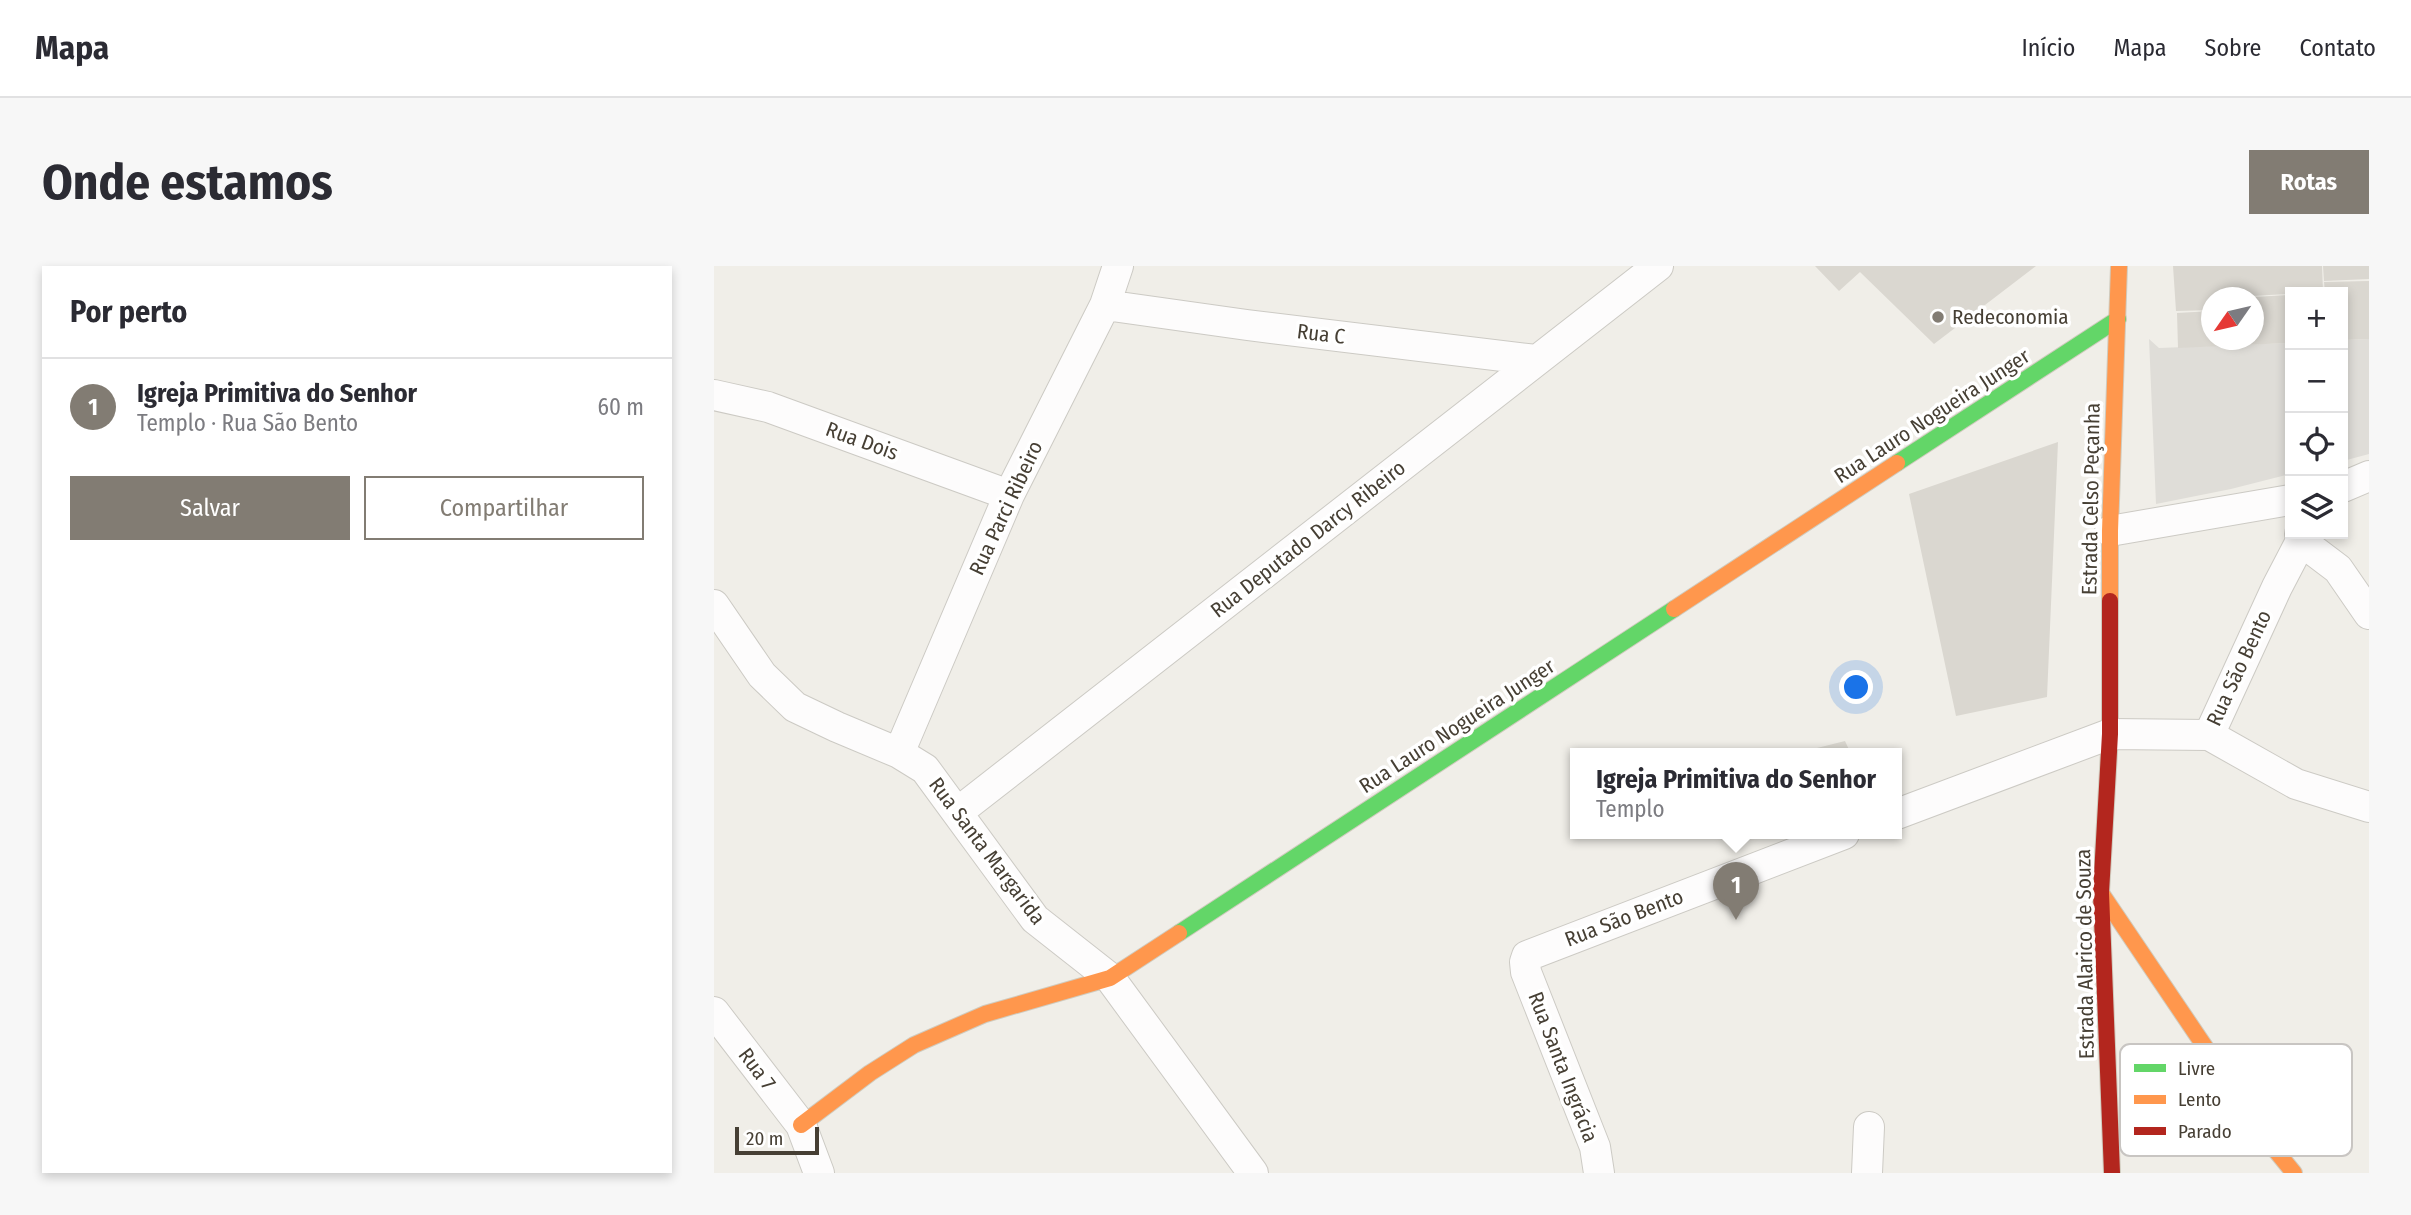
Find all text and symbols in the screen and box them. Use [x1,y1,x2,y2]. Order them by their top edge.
text: Mapa [35,28,109,68]
text: Início [2022,34,2075,62]
text: Mapa [2113,34,2167,62]
text: Sobre [2205,34,2261,62]
text: Contato [2299,34,2376,62]
button: Rotas [2249,150,2369,214]
text: Onde estamos [42,153,333,212]
north arrow [2201,287,2264,350]
map controls [2285,287,2348,539]
button: + [2285,287,2348,350]
text: Por perto [70,294,187,330]
place label: Redeconomia [1952,304,2069,330]
marker: Redeconomia [1930,309,1946,325]
street label: Rua C [1295,318,1347,350]
street label: Rua Lauro Nogueira Junger [1829,343,2035,489]
button: − [2285,350,2348,413]
text: Igreja Primitiva do Senhor [137,378,417,409]
text: 1 [88,393,98,421]
text: 60 m [598,393,644,421]
street label: Estrada Celso Peçanha [2076,403,2106,595]
text: Templo · Rua São Bento [137,409,358,437]
button: locate [2285,413,2348,476]
street label: Rua Dois [822,416,902,466]
street label: Rua Parci Ribeiro [964,437,1048,579]
street label: Rua Deputado Darcy Ribeiro [1205,455,1411,623]
button: Salvar [70,476,350,540]
button: Compartilhar [364,476,644,540]
button: layers [2285,476,2348,539]
street label: Rua São Bento [2201,606,2277,730]
street label: Rua Lauro Nogueira Junger [1354,653,1560,799]
your location [1839,670,1873,704]
popup [1570,748,1902,839]
text: Igreja Primitiva do Senhor [1596,764,1876,795]
street label: Rua Santa Margarida [923,772,1051,930]
text: Templo [1596,795,1665,823]
street label: Estrada Alarico de Souza [2070,849,2100,1059]
pin: 1 [1713,862,1759,920]
street label: Rua São Bento [1561,883,1687,953]
street label: Rua Santa Ingrácia [1522,988,1604,1146]
street label: Rua 7 [733,1043,781,1095]
legend [2120,1044,2352,1156]
text: Livre [2178,1057,2215,1080]
text: Lento [2178,1088,2221,1111]
text: Parado [2178,1120,2232,1143]
scale bar [735,1124,819,1156]
text: 20 m [746,1127,783,1150]

